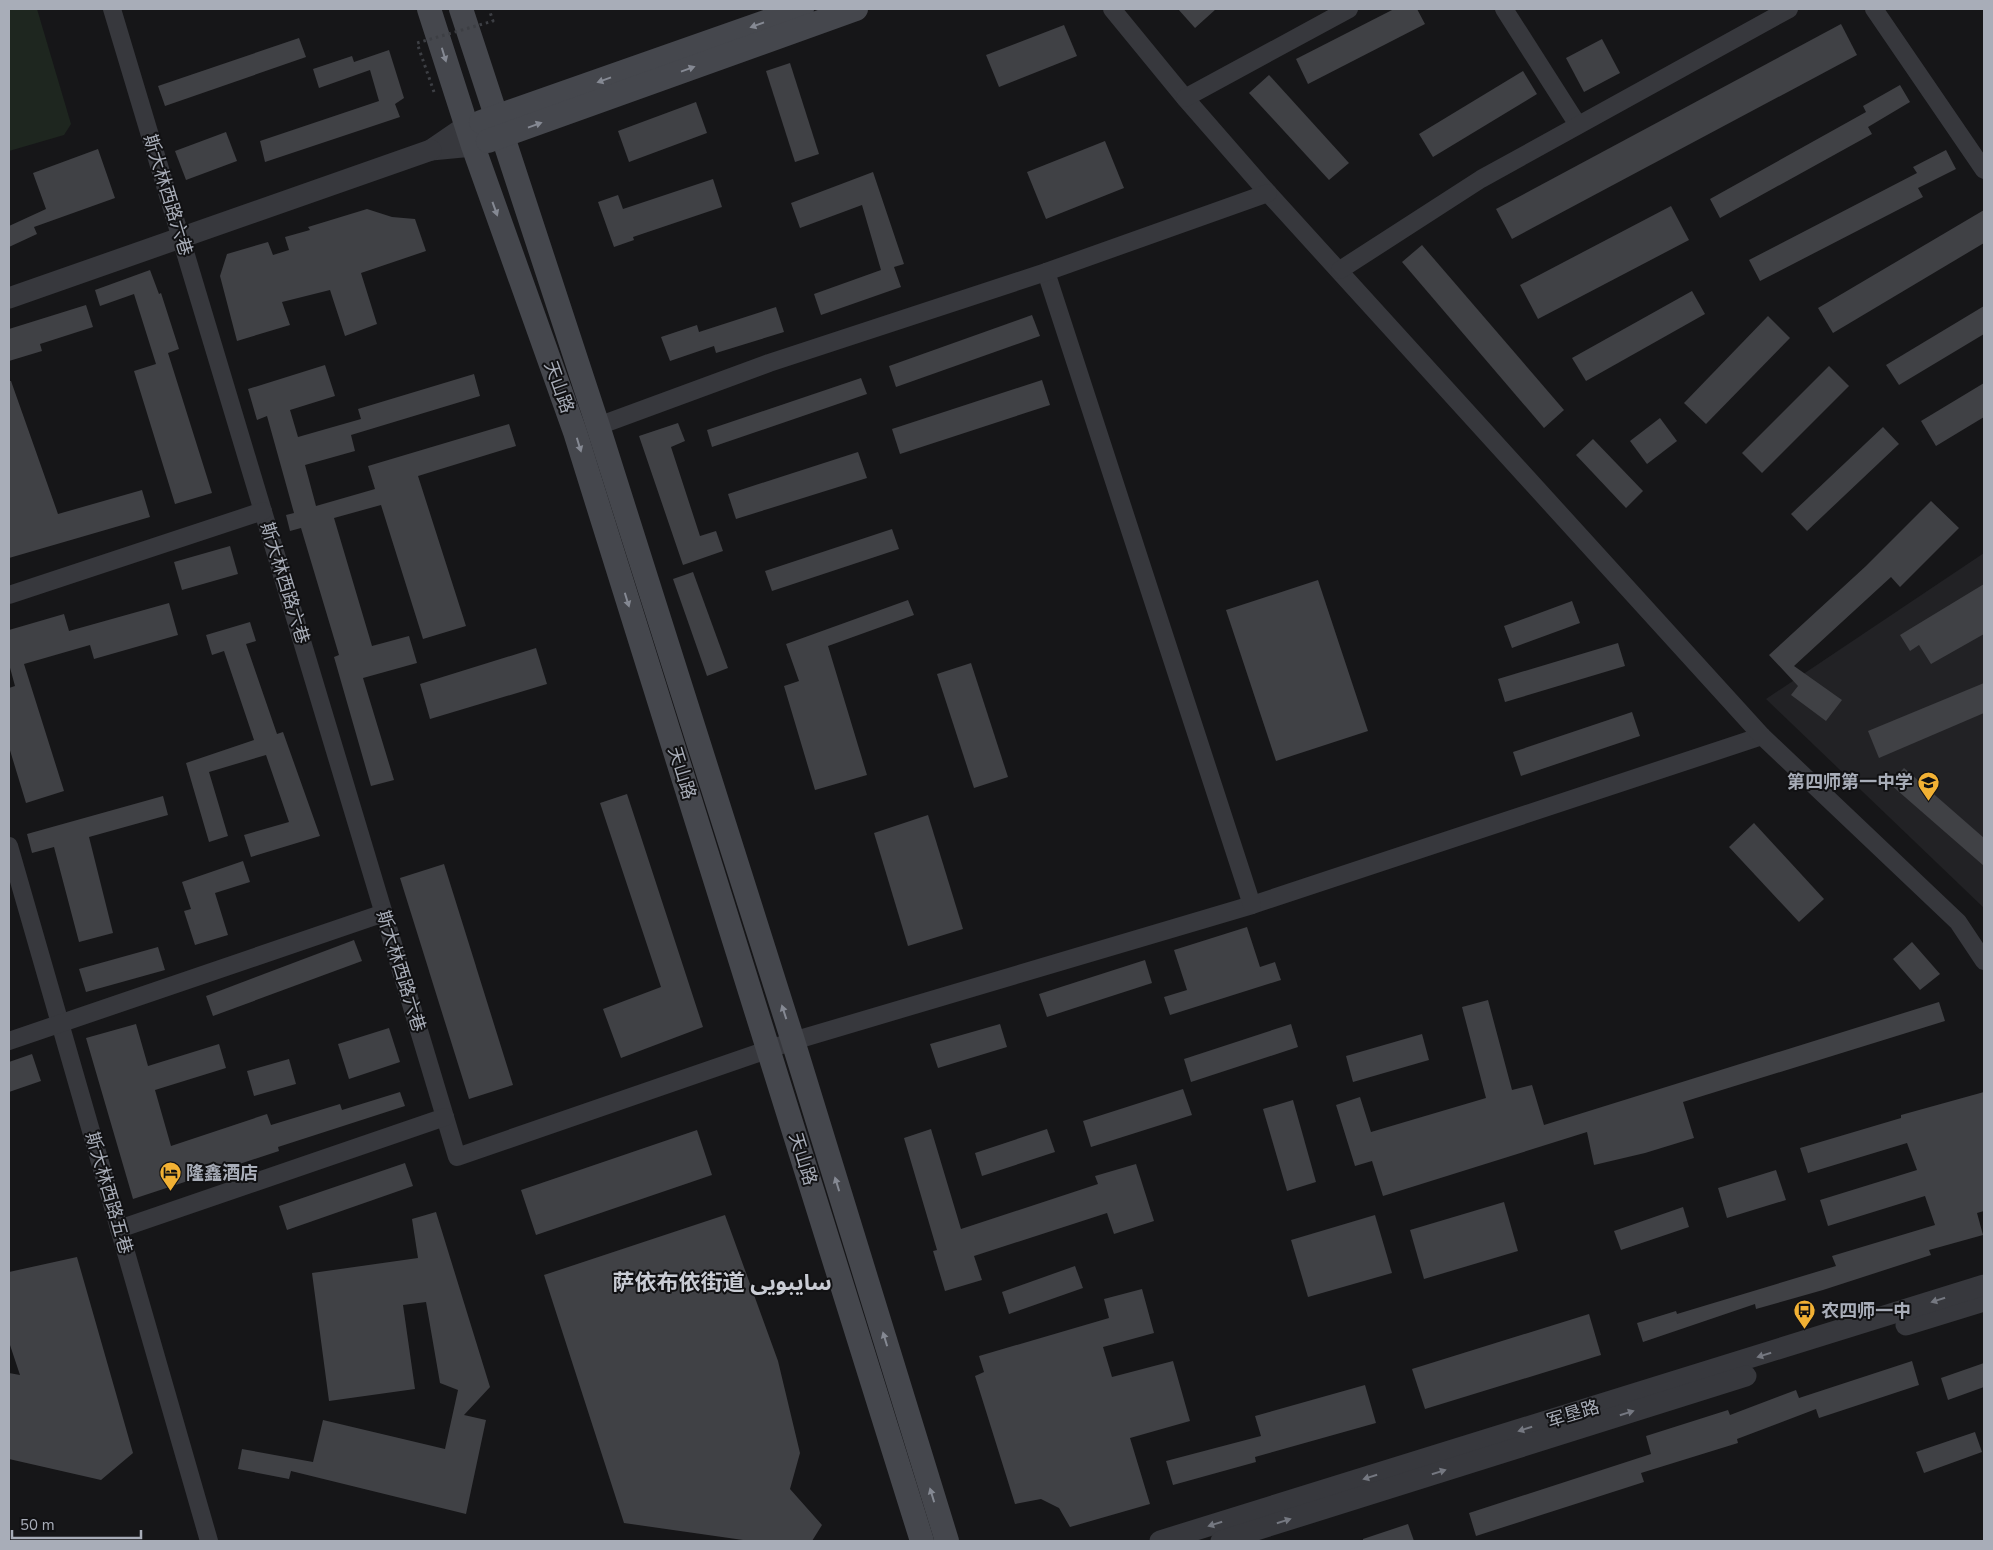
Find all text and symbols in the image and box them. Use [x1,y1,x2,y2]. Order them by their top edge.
one-way arrow [749,22,764,29]
one-way arrow [440,48,448,63]
one-way arrow [681,65,696,73]
one-way arrow [596,77,611,84]
one-way arrow [528,121,543,129]
street label: 斯大林西路六巷 [138,131,198,259]
one-way arrow [492,202,499,217]
street label: 天山路 [538,358,580,416]
one-way arrow [575,438,583,453]
street label: 斯大林西路六巷 [255,519,315,647]
one-way arrow [624,593,632,608]
street label: 天山路 [663,744,701,802]
place label: 第四师第一中学 [1787,770,1913,794]
school or university icon: 第四师第一中学 [1917,770,1941,801]
street label: 斯大林西路六巷 [371,907,431,1035]
one-way arrow [779,1004,787,1019]
street label: 斯大林西路五巷 [80,1129,138,1257]
street label: 天山路 [784,1130,822,1188]
hotel icon: 隆鑫酒店 [158,1161,182,1192]
place label: 隆鑫酒店 [186,1161,258,1185]
one-way arrow [832,1176,840,1191]
district label: 萨依布依街道 سايبويى [612,1268,832,1298]
one-way arrow [1930,1296,1945,1304]
bus stop icon: 农四师一中 [1793,1299,1817,1330]
place label: 农四师一中 [1821,1299,1911,1323]
one-way arrow [880,1332,888,1347]
one-way arrow [1756,1351,1771,1359]
street label: 军垦路 [1544,1395,1602,1433]
one-way arrow [1620,1409,1635,1416]
one-way arrow [1518,1425,1533,1433]
one-way arrow [1432,1468,1447,1476]
one-way arrow [1362,1473,1377,1481]
one-way arrow [928,1487,936,1502]
scale bar [12,1508,141,1540]
text: 50 m [20,1515,55,1535]
one-way arrow [1277,1517,1292,1525]
one-way arrow [1207,1521,1222,1529]

